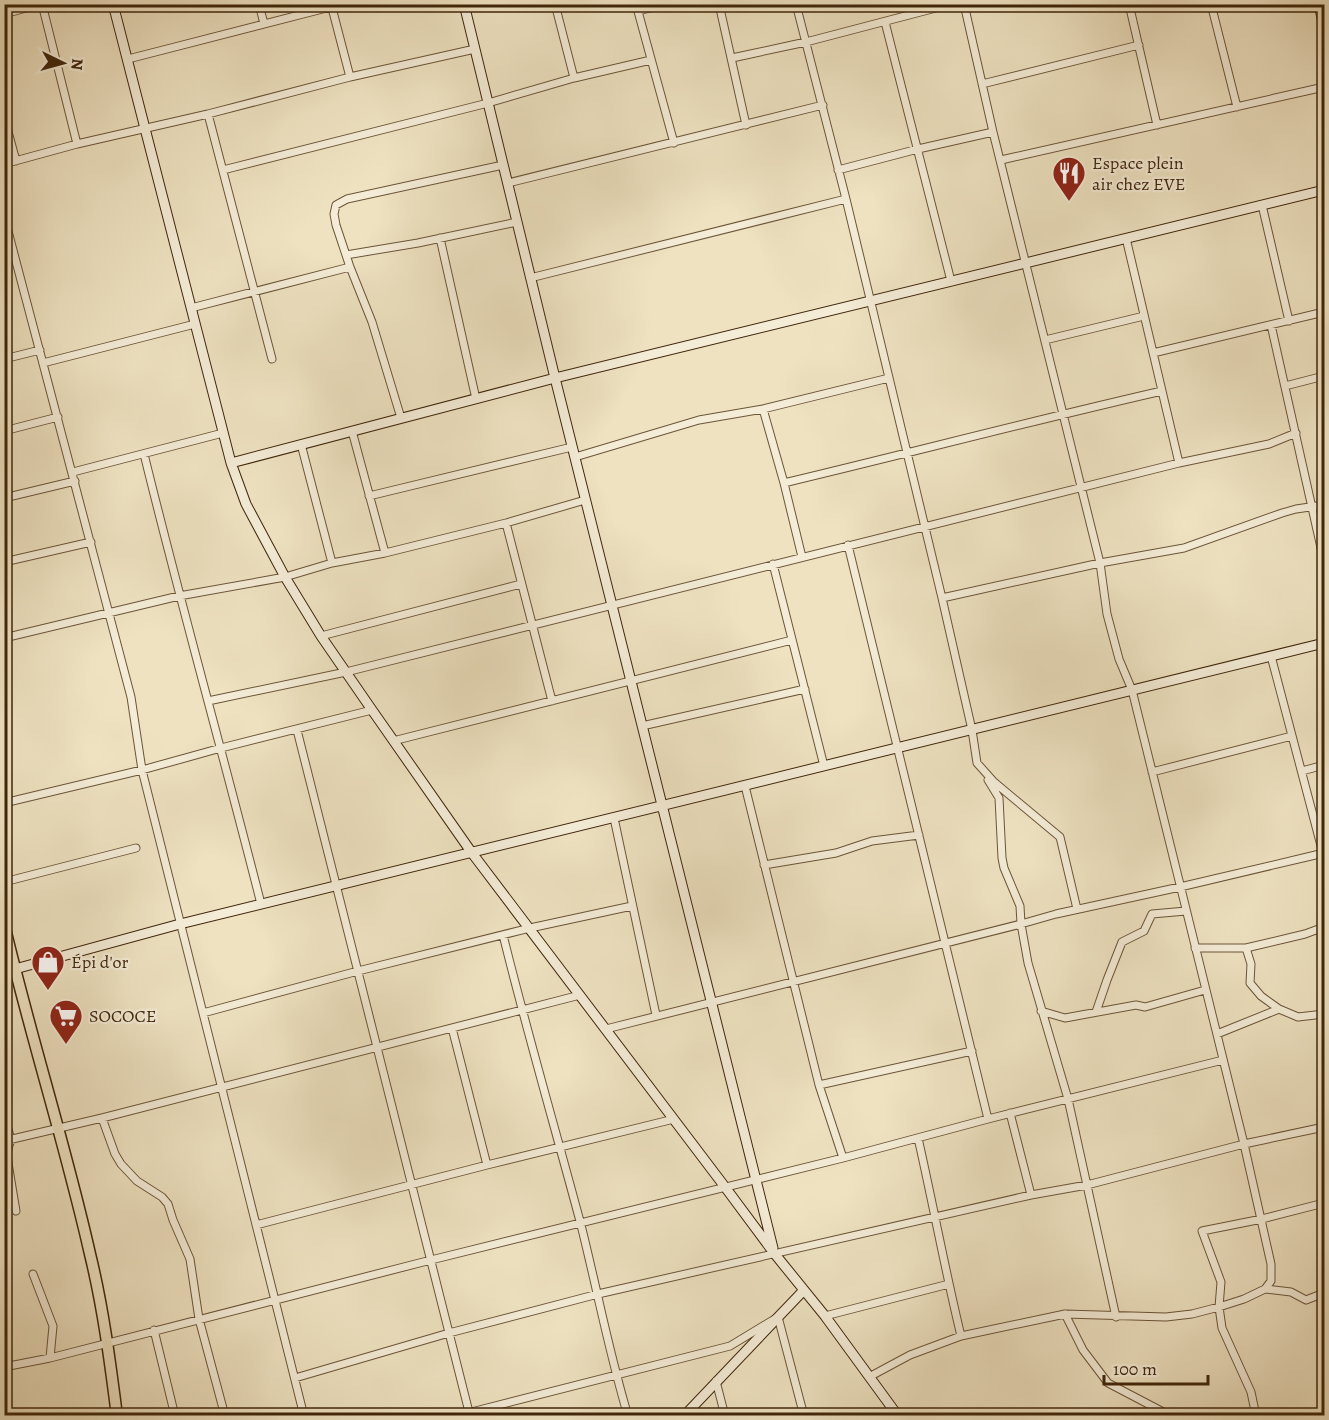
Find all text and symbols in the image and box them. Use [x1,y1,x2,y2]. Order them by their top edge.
north arrow [33,33,93,93]
text: N [65,57,88,71]
place label: Espace plein air chez EVE [1092,151,1185,196]
restaurant icon: Espace plein air chez EVE [1051,155,1087,202]
shop icon: Épi d'or [30,944,66,991]
place label: Épi d'or [71,950,129,974]
supermarket icon: SOCOCE [48,998,84,1045]
place label: SOCOCE [89,1004,156,1028]
scale bar [1104,1348,1208,1386]
text: 100 m [1113,1357,1157,1381]

